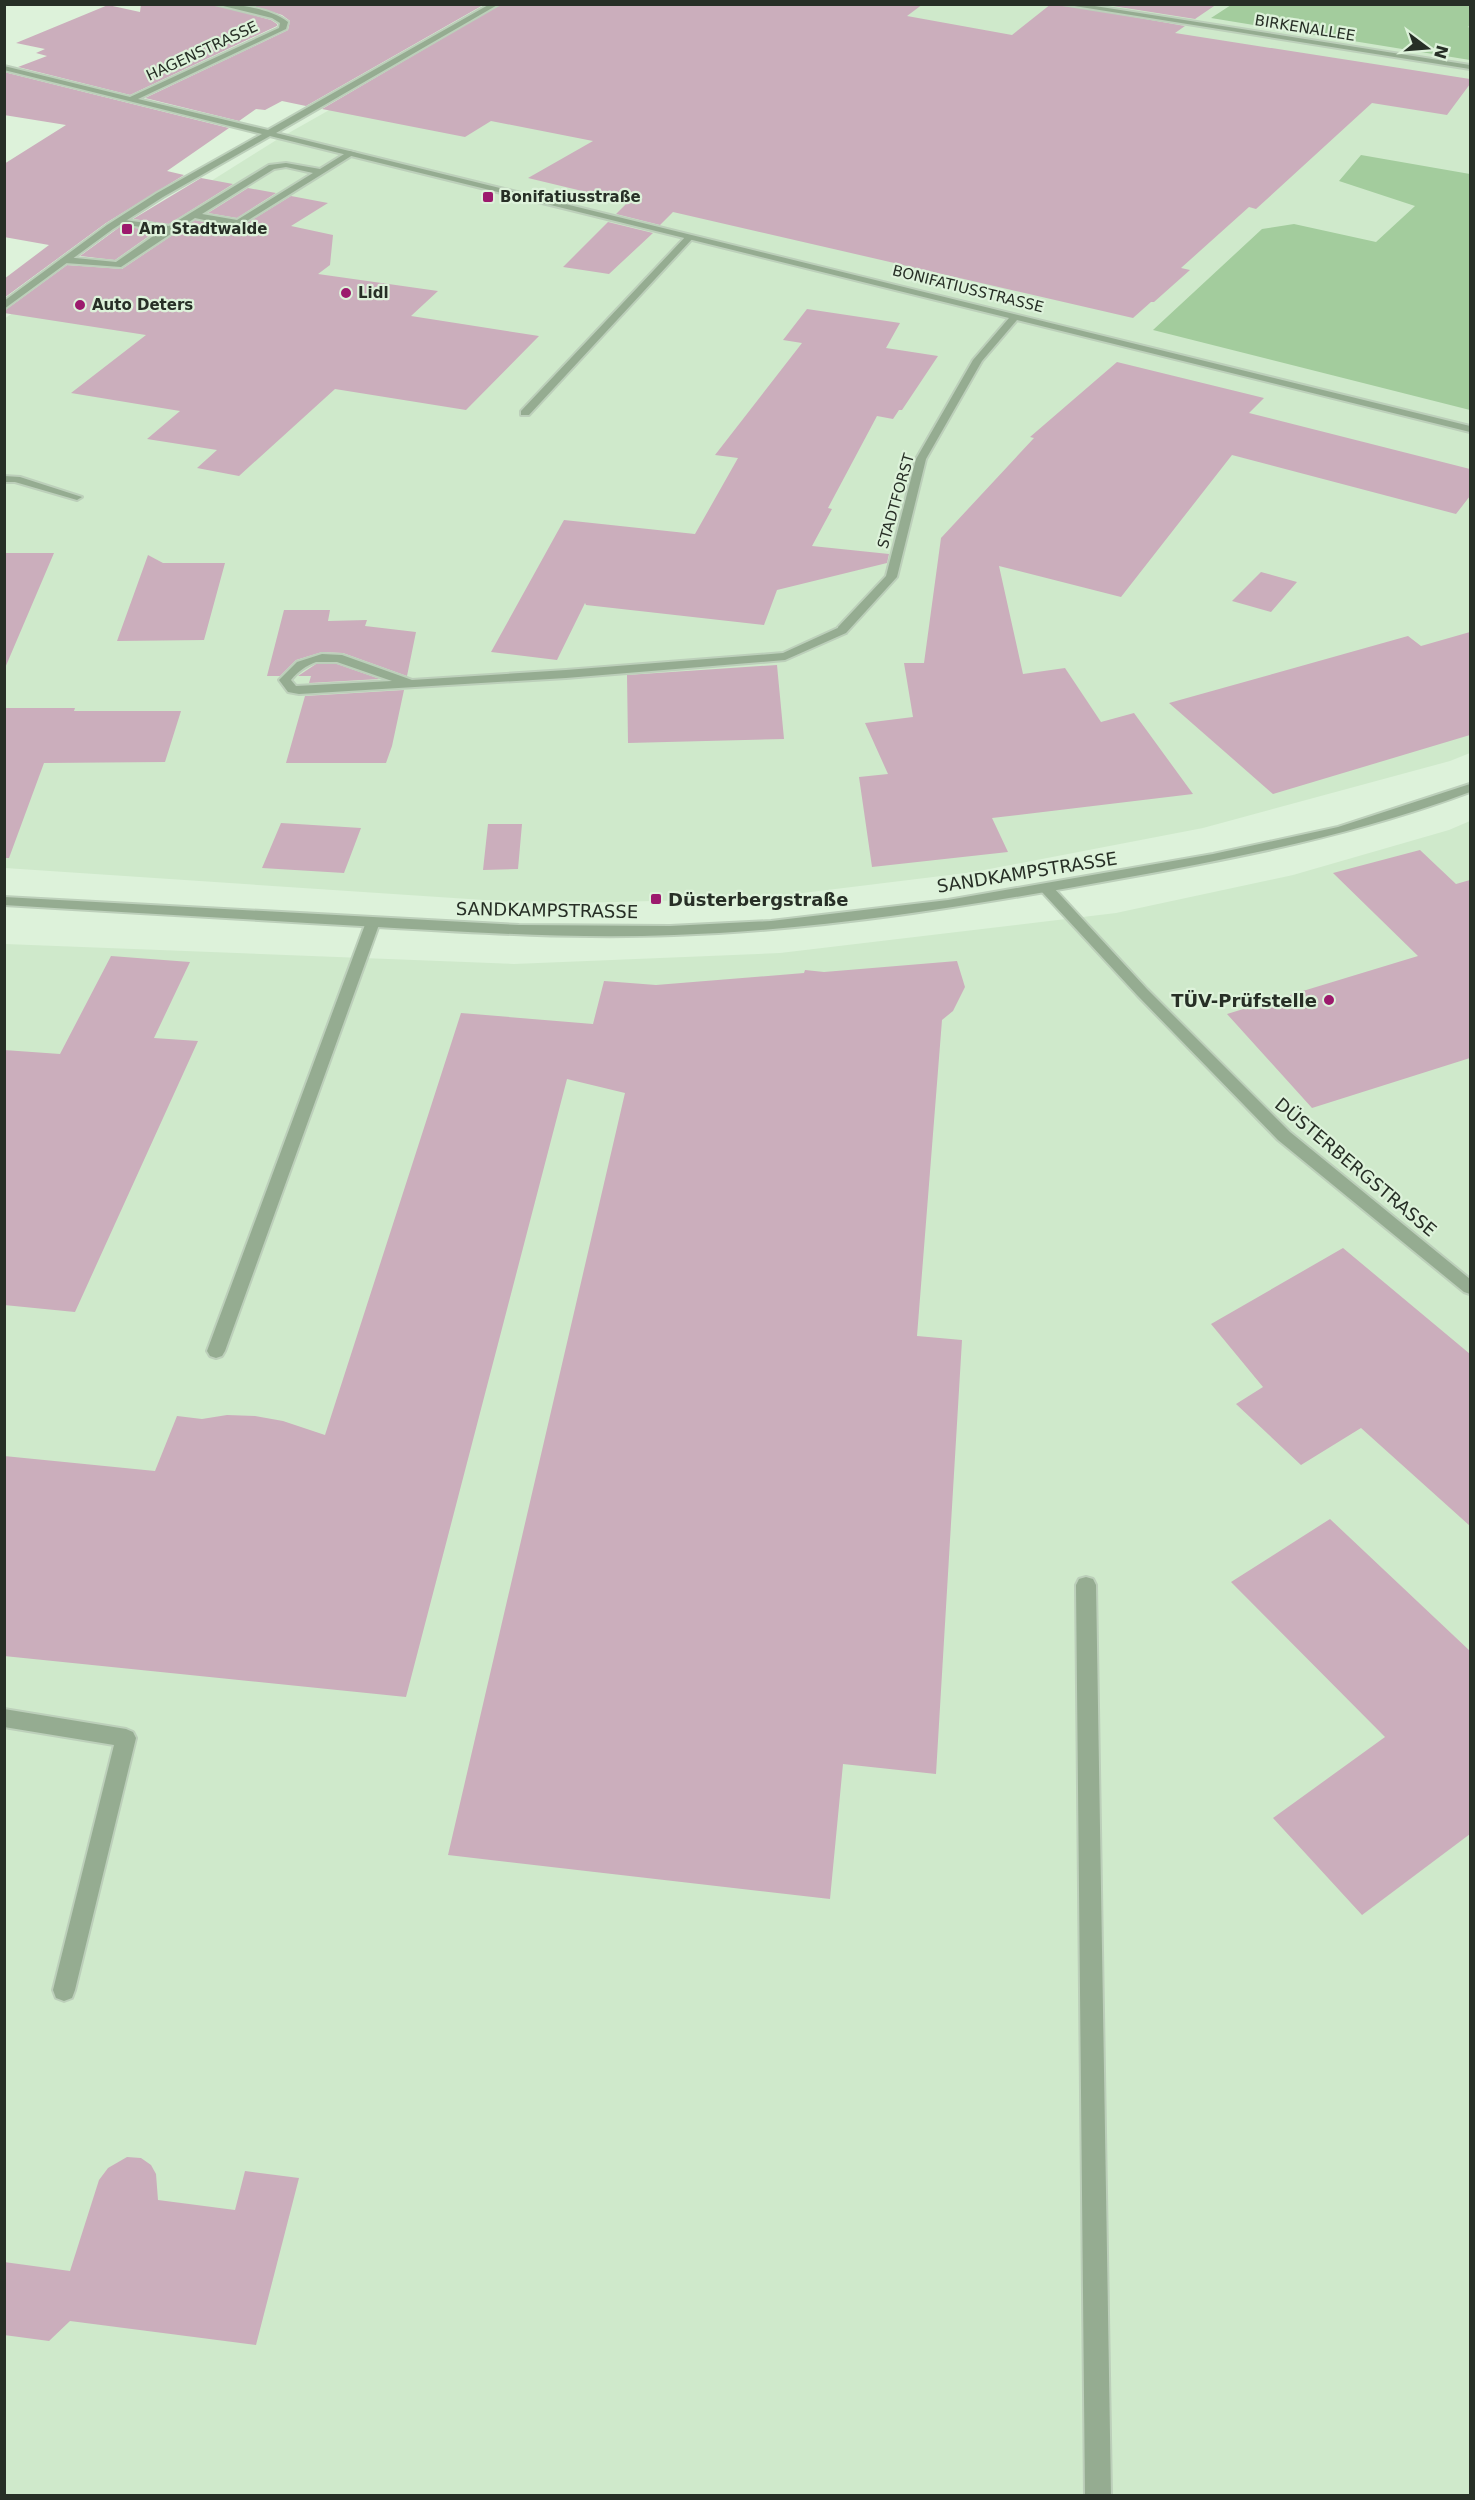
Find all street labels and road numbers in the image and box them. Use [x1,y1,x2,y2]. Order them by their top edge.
street label: BIRKENALLEE [1253,11,1357,45]
street label: HAGENSTRASSE [143,17,261,85]
street label: BONIFATIUSSTRASSE [891,261,1045,317]
street label: STADTFORST [874,451,918,551]
street label: SANDKAMPSTRASSE [935,847,1119,897]
street label: SANDKAMPSTRASSE [456,898,638,922]
street label: DÜSTERBERGSTRASSE [1271,1093,1441,1241]

